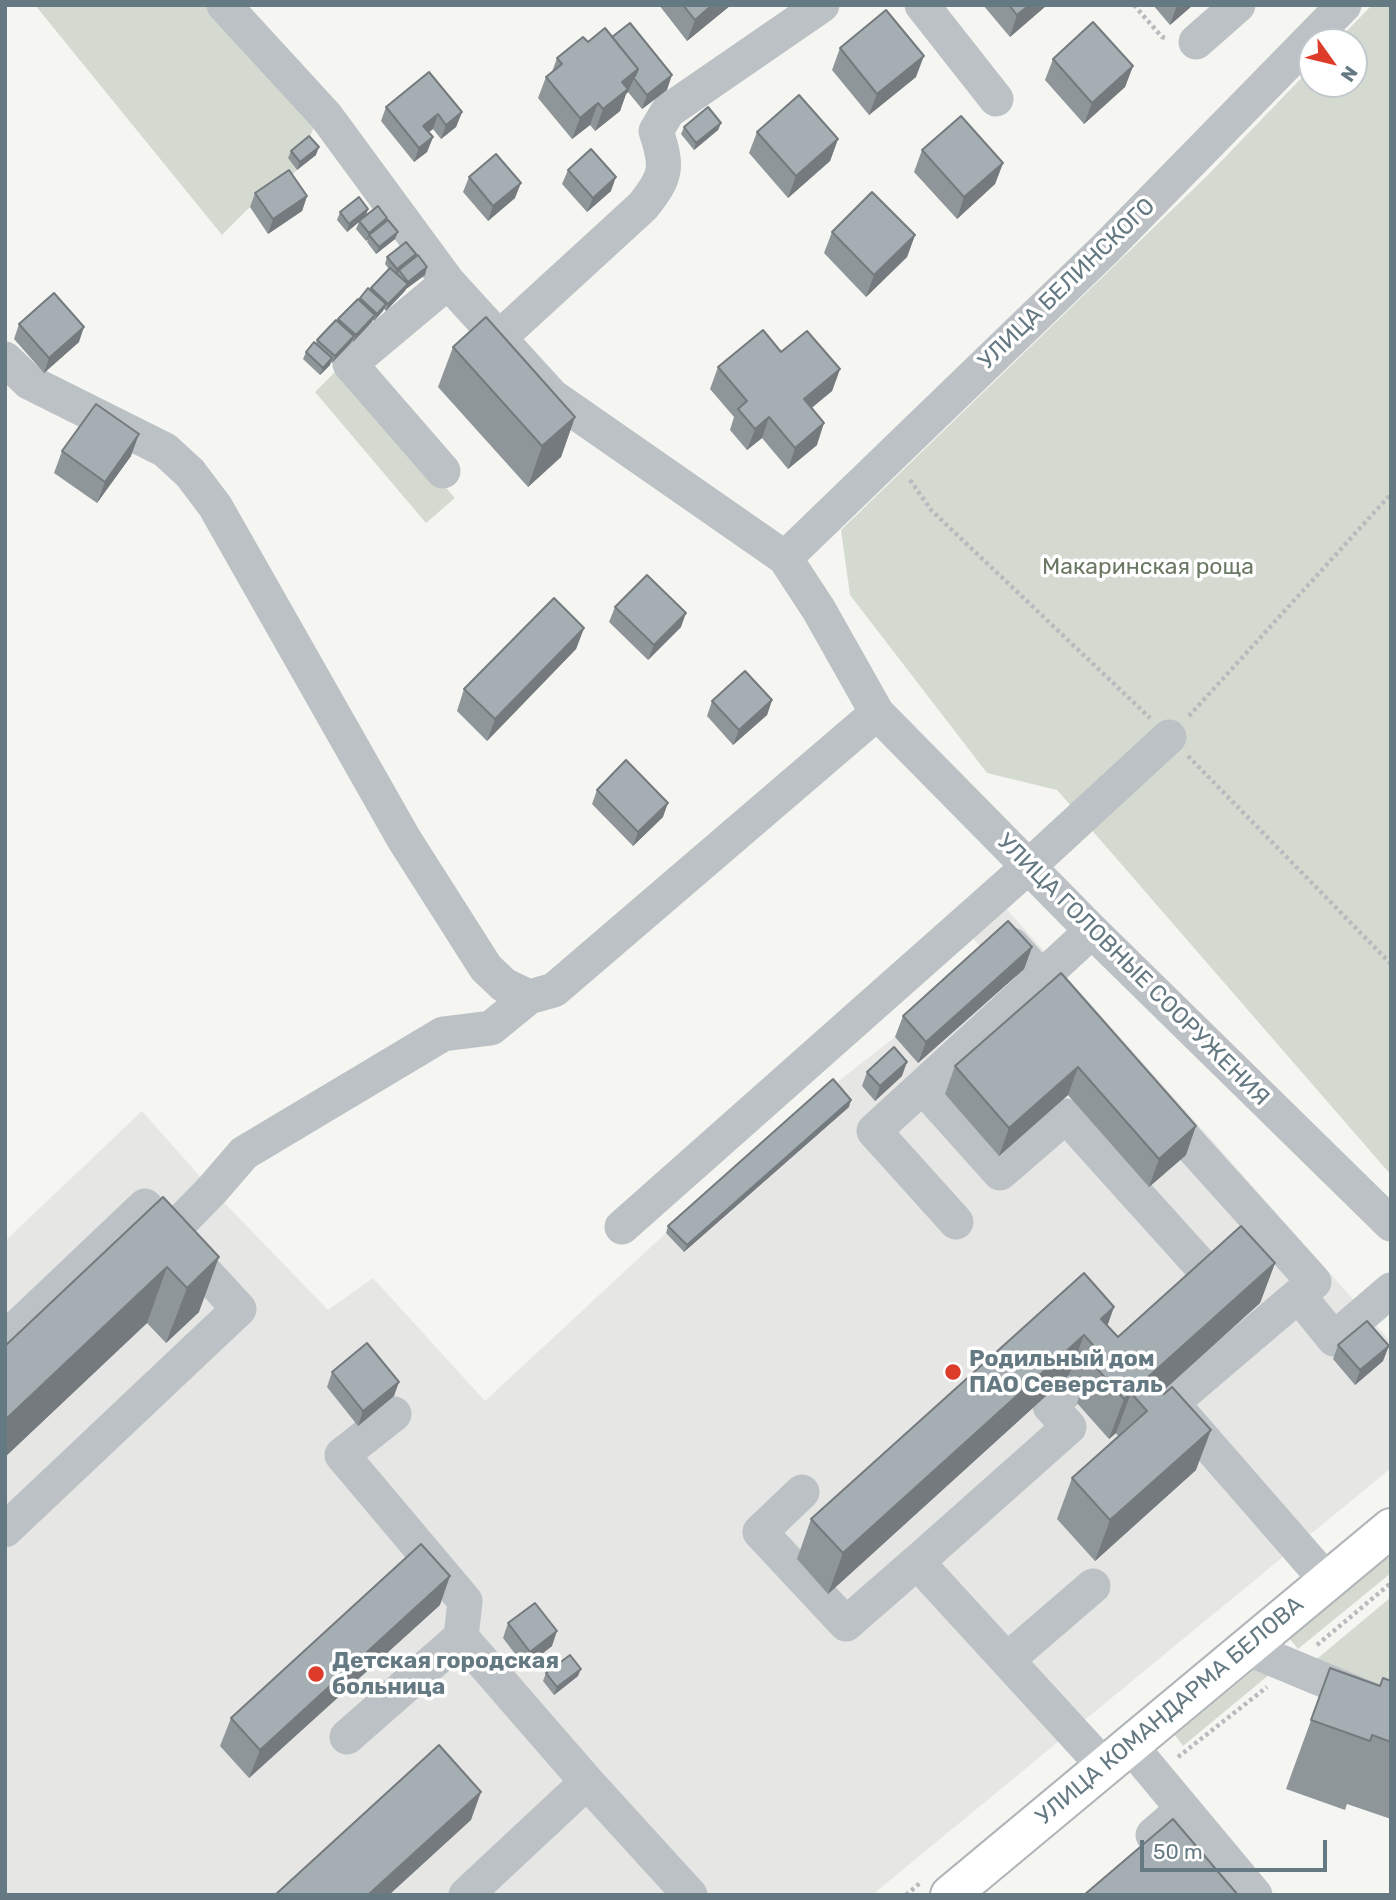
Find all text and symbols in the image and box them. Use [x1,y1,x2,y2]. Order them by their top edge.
north arrow [1298,28,1368,98]
text: N [1336,62,1363,86]
street label: УЛИЦА БЕЛИНСКОГО [973,193,1161,375]
park label: Макаринская роща [1042,553,1254,581]
street label: УЛИЦА ГОЛОВНЫЕ СООРУЖЕНИЯ [991,828,1275,1112]
place label: Родильный дом ПАО Северсталь [969,1345,1163,1399]
marker: Родильный дом ПАО Северсталь [943,1362,963,1382]
street label: УЛИЦА КОМАНДАРМА БЕЛОВА [1031,1591,1309,1831]
place label: Детская городская больница [332,1647,559,1701]
marker: Детская городская больница [306,1664,326,1684]
scale bar [1144,1826,1331,1870]
text: 50 m [1153,1839,1203,1864]

